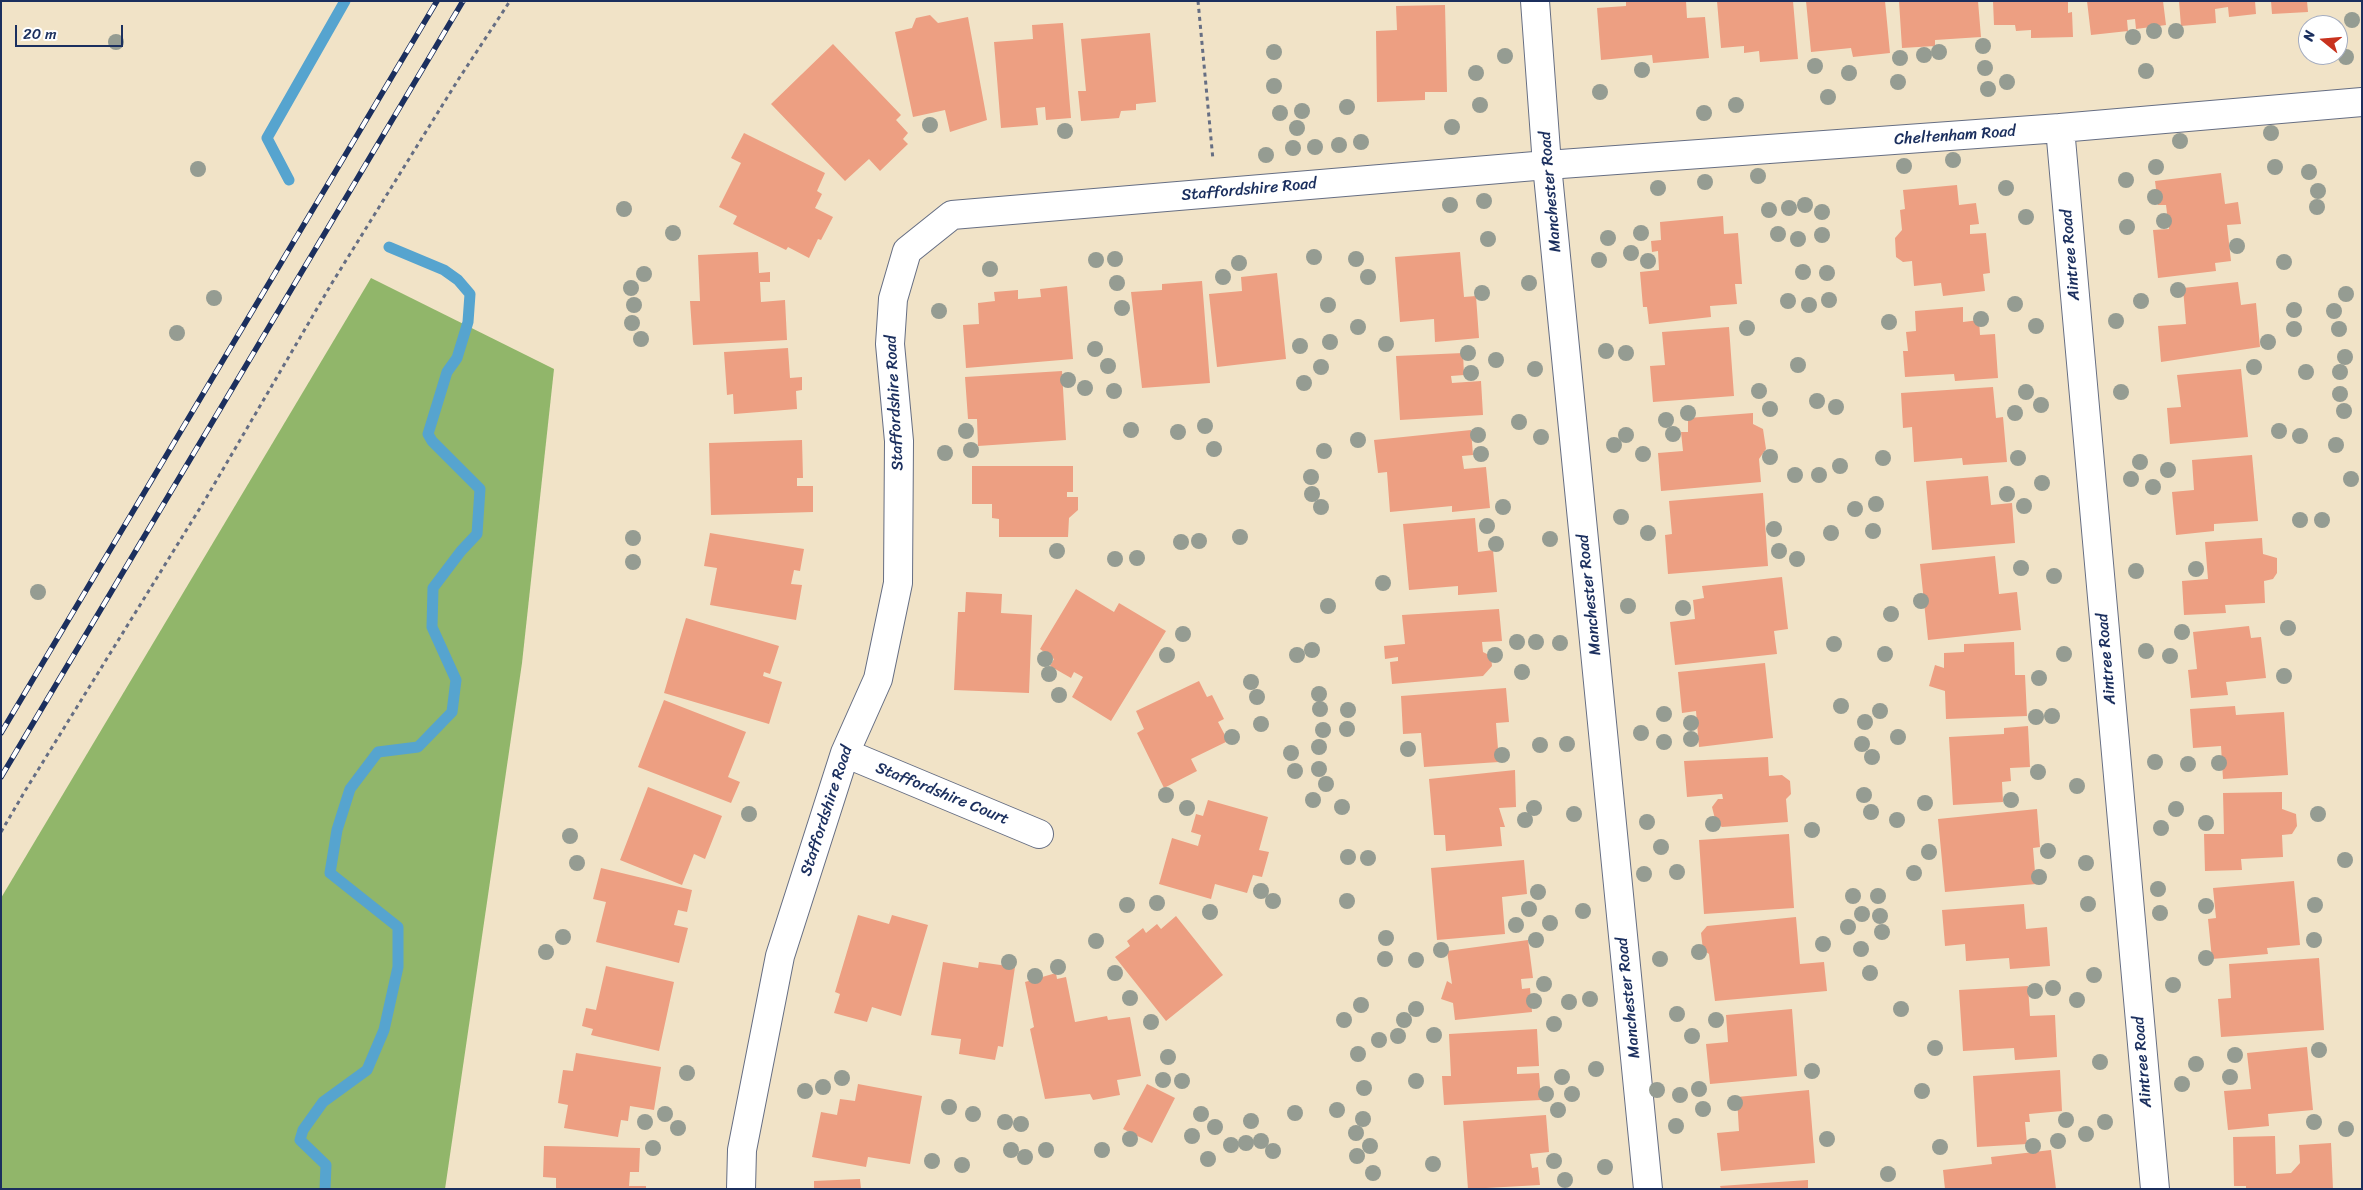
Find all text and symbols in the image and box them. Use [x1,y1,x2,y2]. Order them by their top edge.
scale bar [18,15,125,47]
north arrow [2298,15,2348,65]
text: 20 m [23,21,57,47]
text: N [2296,27,2323,44]
street label: Cheltenham Road [1894,122,2016,150]
street label: Manchester Road [1536,131,1566,253]
street label: Staffordshire Road [1181,175,1317,205]
street label: Aintree Road [2057,209,2085,301]
street label: Staffordshire Road [882,335,908,471]
street label: Manchester Road [1574,534,1606,656]
street label: Aintree Road [2093,613,2121,705]
street label: Staffordshire Road [797,743,857,879]
street label: Staffordshire Court [873,759,1011,829]
street label: Manchester Road [1613,937,1645,1059]
street label: Aintree Road [2129,1016,2157,1108]

